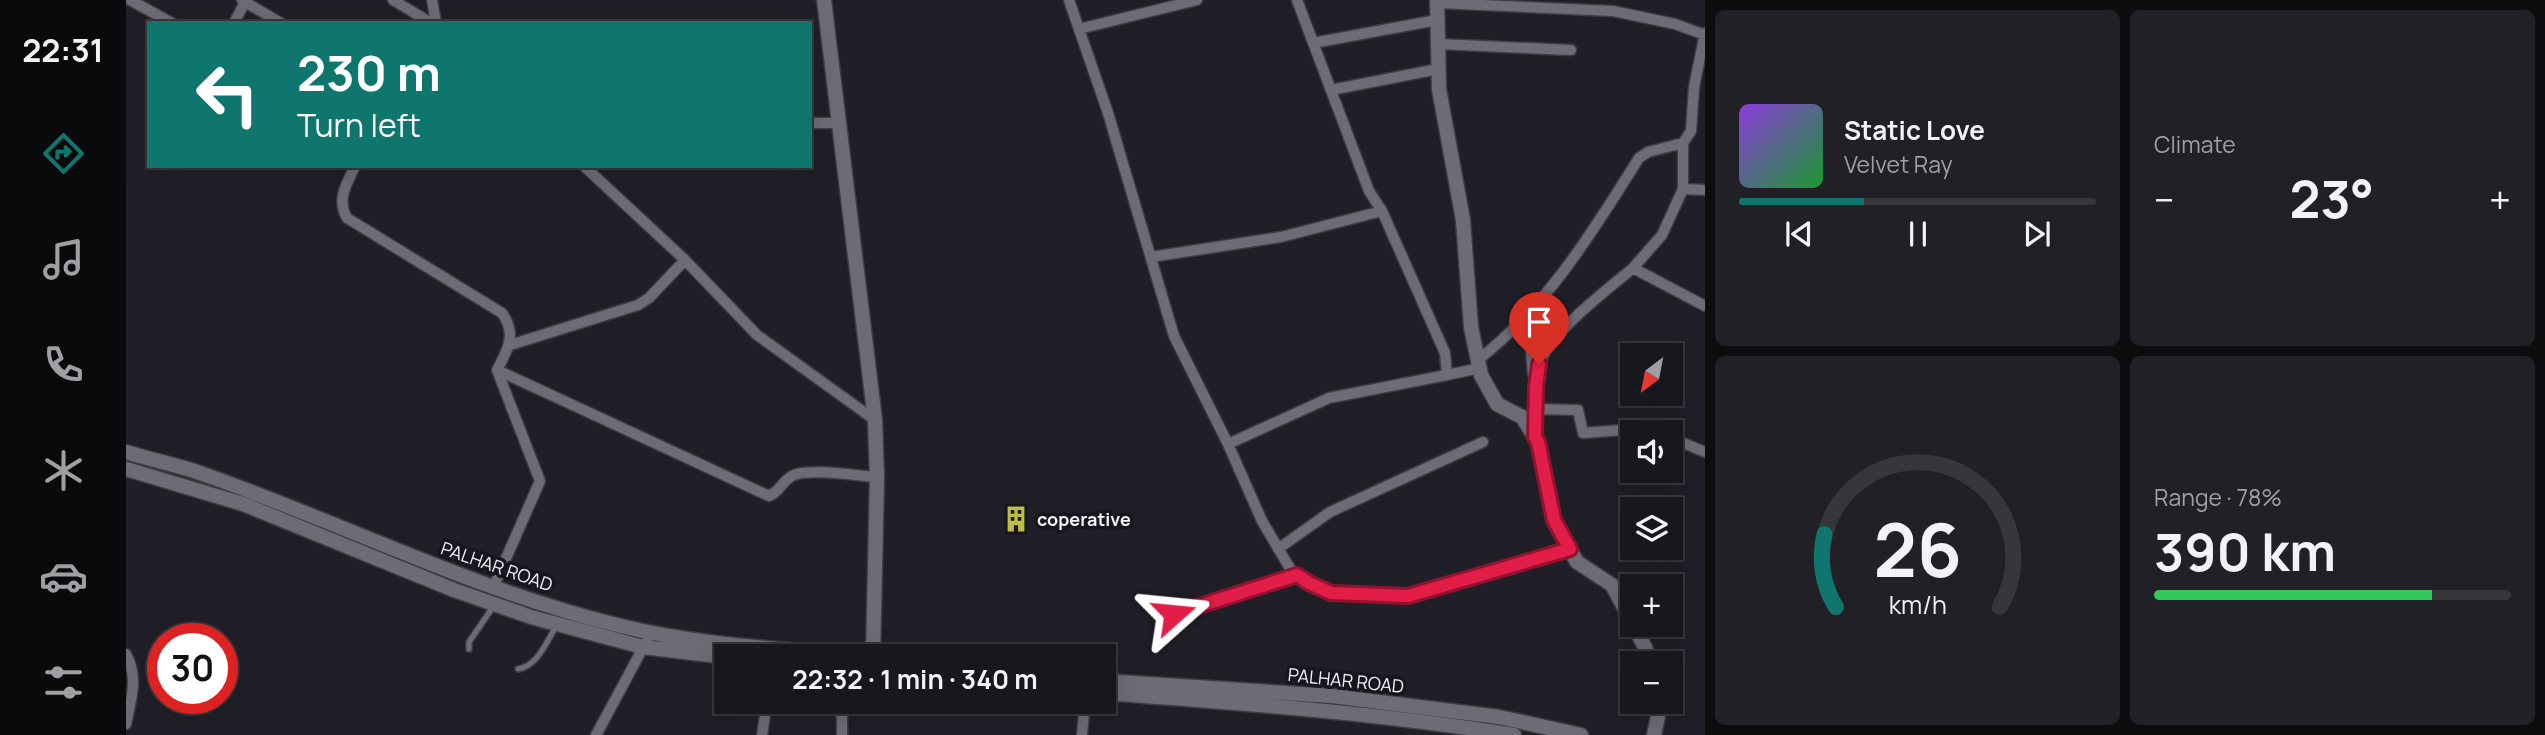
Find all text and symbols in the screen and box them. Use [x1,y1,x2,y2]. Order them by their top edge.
text: 22:31 [22,28,104,72]
text: 230 m [297,39,441,106]
icon: left [182,49,273,140]
text: Turn left [297,103,421,147]
text: Static Love [1844,112,1985,148]
text: Climate [2154,128,2236,160]
icon: directions [39,129,88,178]
text: Velvet Ray [1844,148,1953,180]
text: 23° [2290,163,2374,234]
text: − [2154,173,2175,225]
text: + [2489,173,2511,225]
icon: previous [1780,215,1818,253]
icon: pause [1899,215,1937,253]
icon: next [2018,215,2056,253]
icon: music [39,235,88,284]
pin [1509,292,1569,364]
icon: arrive [1520,303,1558,341]
icon: phone [39,340,88,389]
north arrow [1620,343,1684,406]
map controls [1620,343,1683,714]
button: sound [1620,420,1683,483]
icon: climate [39,446,88,495]
text: Range · 78% [2154,481,2282,513]
button: layers [1620,497,1683,560]
text: 26 [1873,499,1962,599]
building icon: coperative [1001,504,1031,534]
place label: coperative [1037,507,1131,531]
text: 390 km [2154,516,2336,587]
street label: PALHAR ROAD [438,536,556,596]
icon: car [39,552,88,601]
button: + [1620,574,1683,637]
position arrow [1137,577,1211,651]
text: km/h [1888,586,1947,621]
speed limit sign: 30 [147,623,238,714]
button: − [1620,651,1683,714]
icon: filters [39,658,88,707]
text: 22:32 · 1 min · 340 m [792,661,1038,697]
street label: PALHAR ROAD [1287,662,1405,698]

